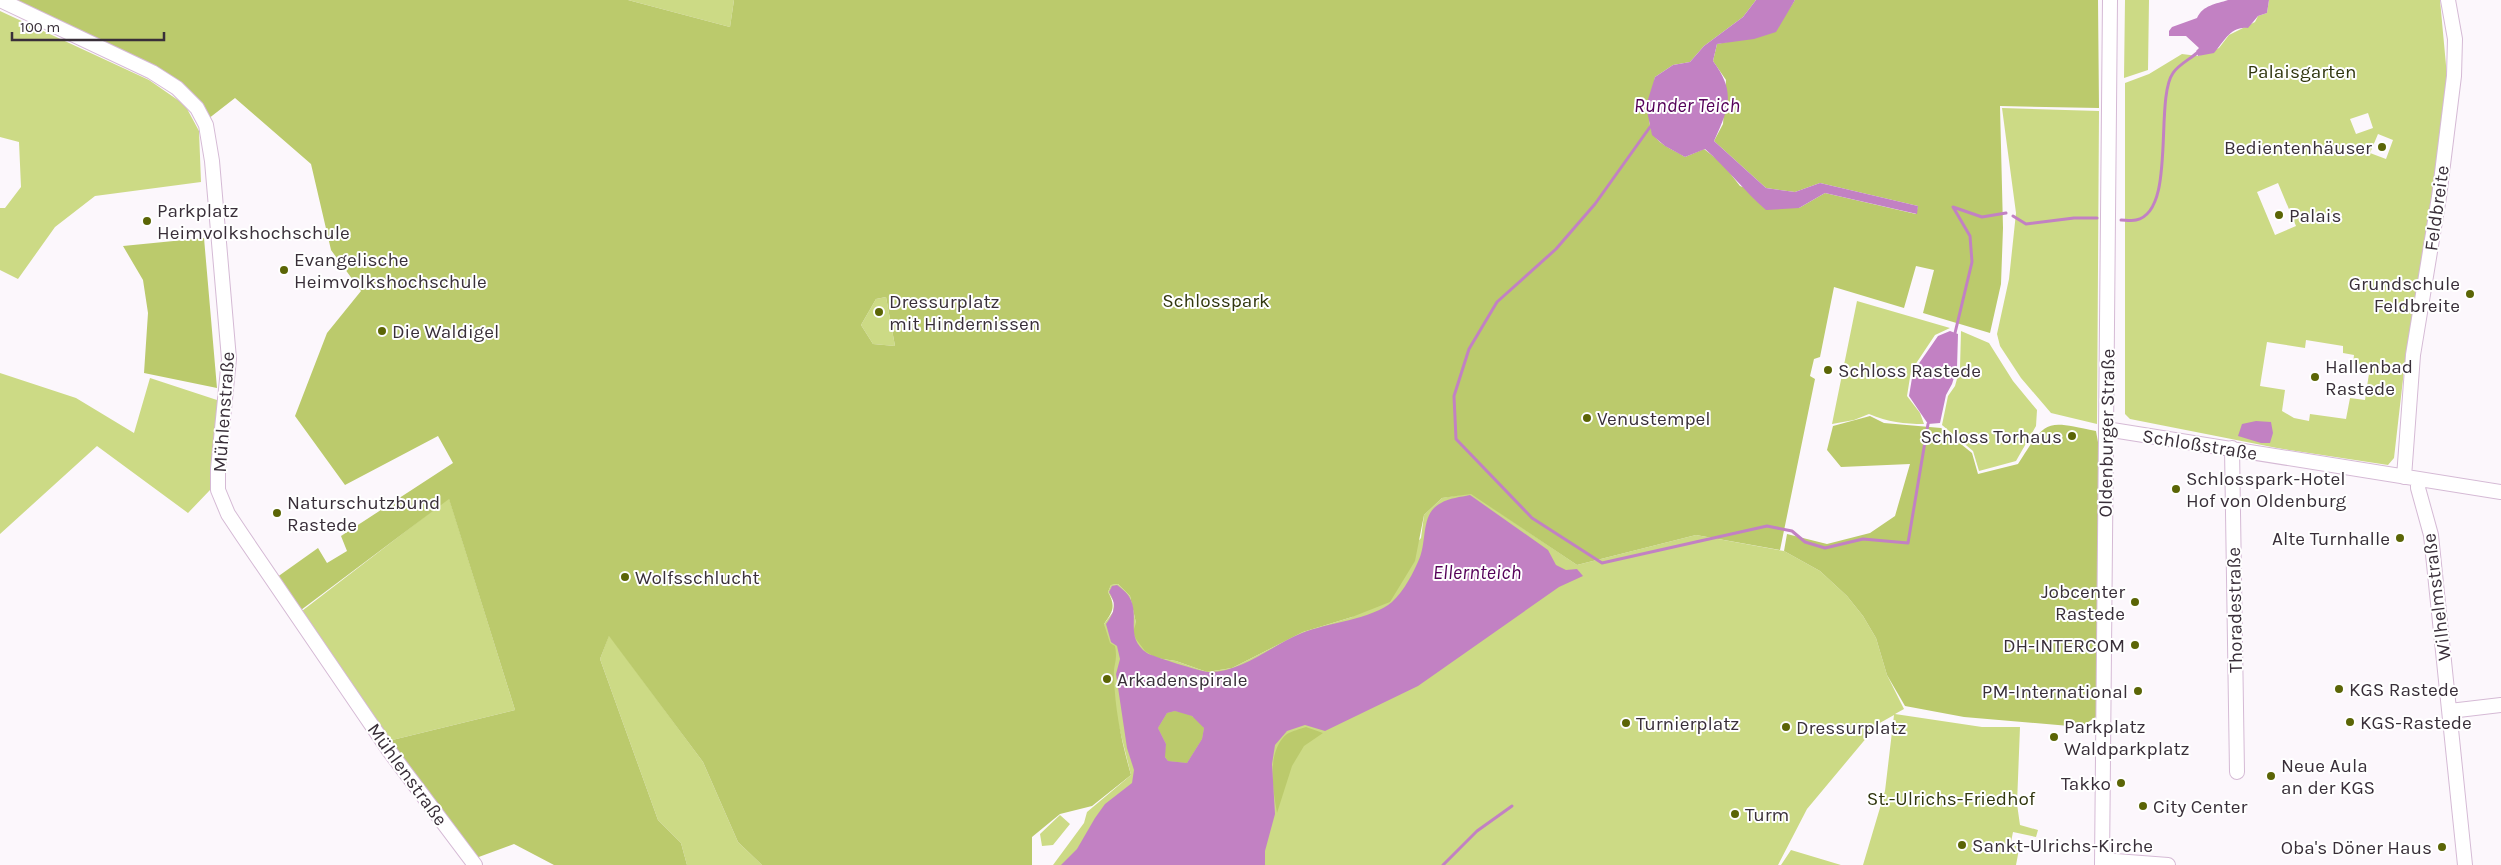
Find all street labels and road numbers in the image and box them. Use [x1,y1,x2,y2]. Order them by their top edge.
street label: Feldbreite [2420,164,2454,252]
street label: Oldenburger Straße [2095,349,2119,518]
street label: Mühlenstraße [209,351,239,473]
street label: Schloßstraße [2141,425,2259,465]
street label: Wilhelmstraße [2418,532,2456,662]
street label: Thoradestraße [2223,547,2247,673]
street label: Mühlenstraße [363,719,452,830]

